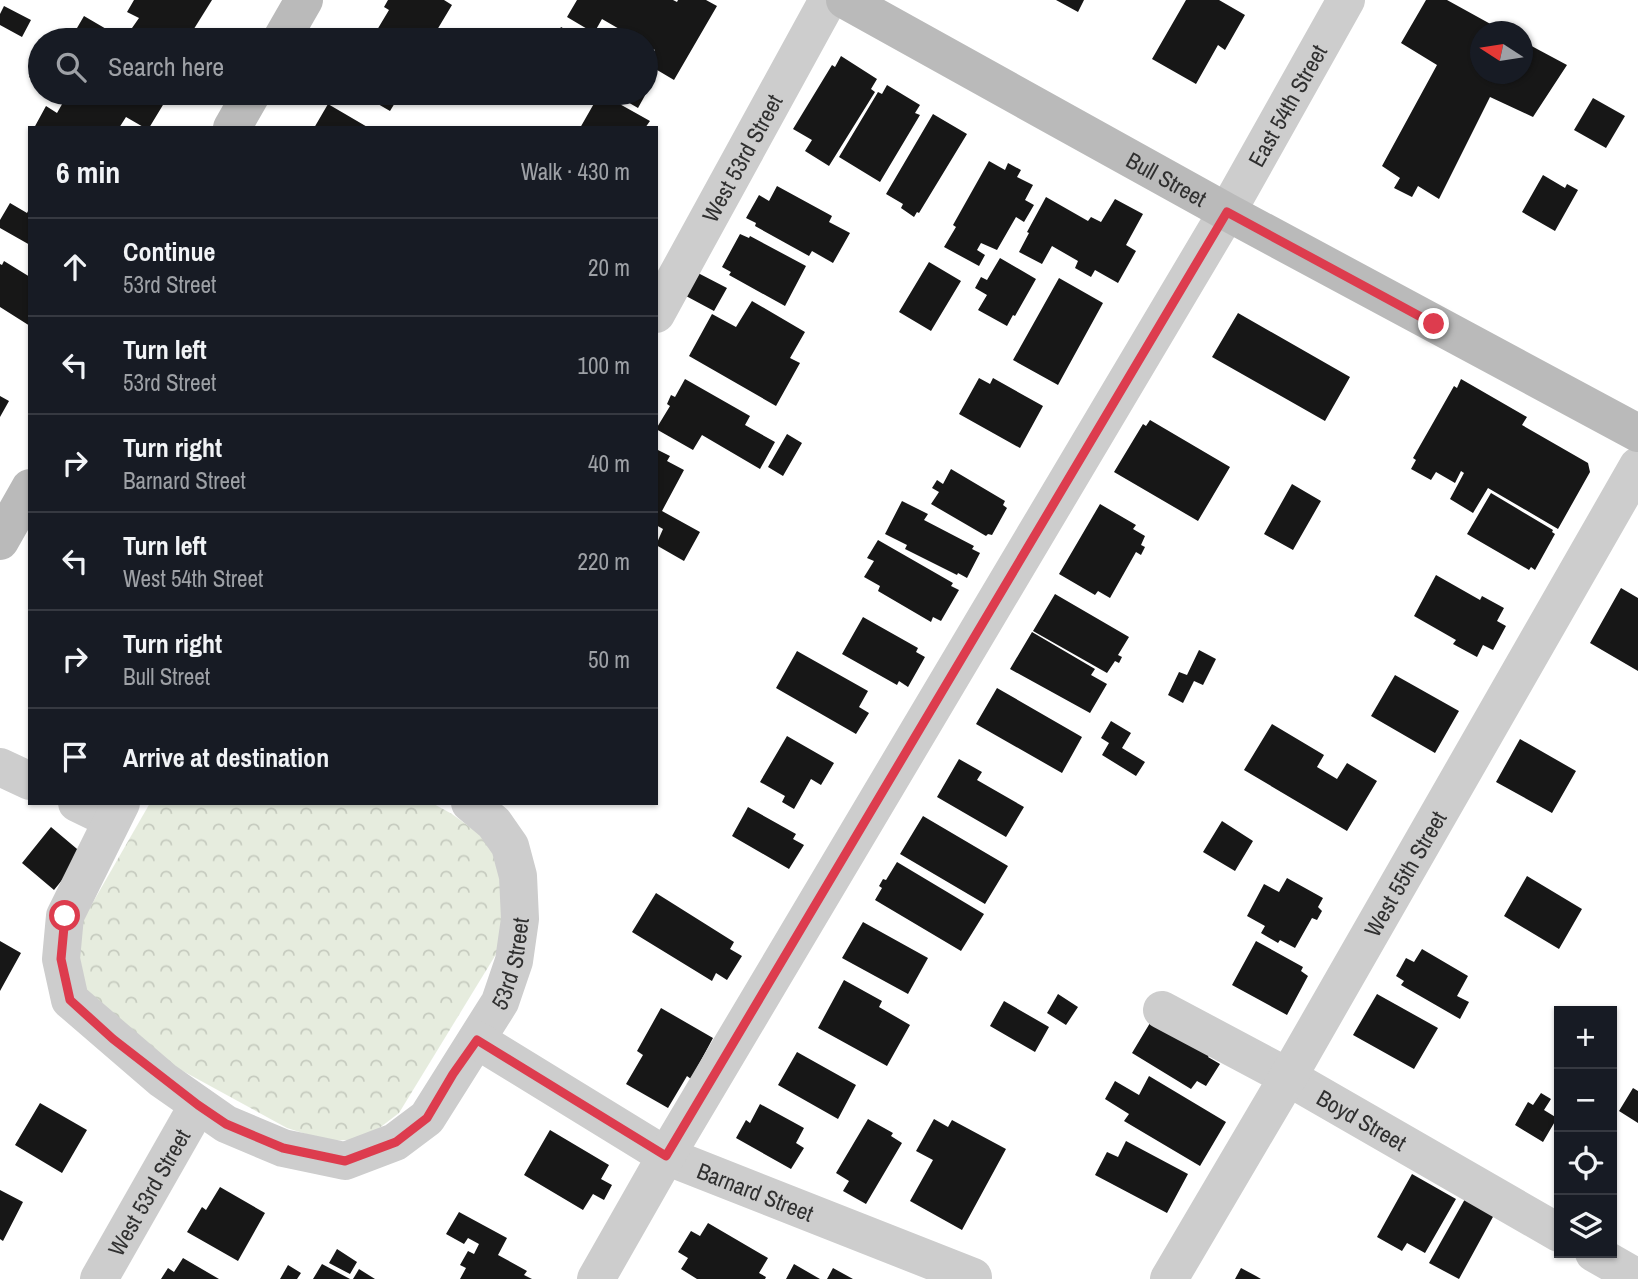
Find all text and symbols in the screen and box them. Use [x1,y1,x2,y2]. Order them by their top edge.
north arrow [1470,21,1533,84]
search box [28,28,658,105]
street label: East 54th Street [1240,39,1334,172]
icon: search [52,48,90,86]
text: Search here [108,49,224,84]
street label: West 53rd Street [694,88,789,227]
street label: Bull Street [1121,144,1212,213]
text: 6 min [56,152,120,192]
text: Walk · 430 m [521,156,630,187]
text: Continue [123,234,215,269]
icon: ahead [56,248,94,286]
text: 20 m [588,252,630,283]
text: 53rd Street [123,269,216,300]
route end [1418,308,1449,339]
text: Turn left [123,332,207,367]
icon: left [56,346,94,384]
text: 100 m [578,350,630,381]
text: 53rd Street [123,367,216,398]
text: Turn right [123,430,222,465]
icon: right [56,444,94,482]
text: 40 m [588,448,630,479]
text: Barnard Street [123,465,246,496]
text: Turn left [123,528,207,563]
icon: left [56,542,94,580]
text: 220 m [578,546,630,577]
text: West 54th Street [123,563,263,594]
text: Turn right [123,626,222,661]
icon: right [56,640,94,678]
text: 50 m [588,644,630,675]
text: Bull Street [123,661,210,692]
icon: arrive [56,738,94,776]
text: Arrive at destination [123,740,329,775]
street label: West 55th Street [1356,805,1453,942]
route start [49,900,80,931]
street label: 53rd Street [484,915,536,1016]
map controls [1554,1006,1617,1258]
button: + [1554,1006,1617,1069]
button: − [1554,1069,1617,1132]
street label: Boyd Street [1311,1082,1412,1158]
street label: West 53rd Street [100,1123,197,1261]
button: locate [1554,1132,1617,1195]
street label: Barnard Street [693,1154,818,1228]
button: layers [1554,1195,1617,1258]

